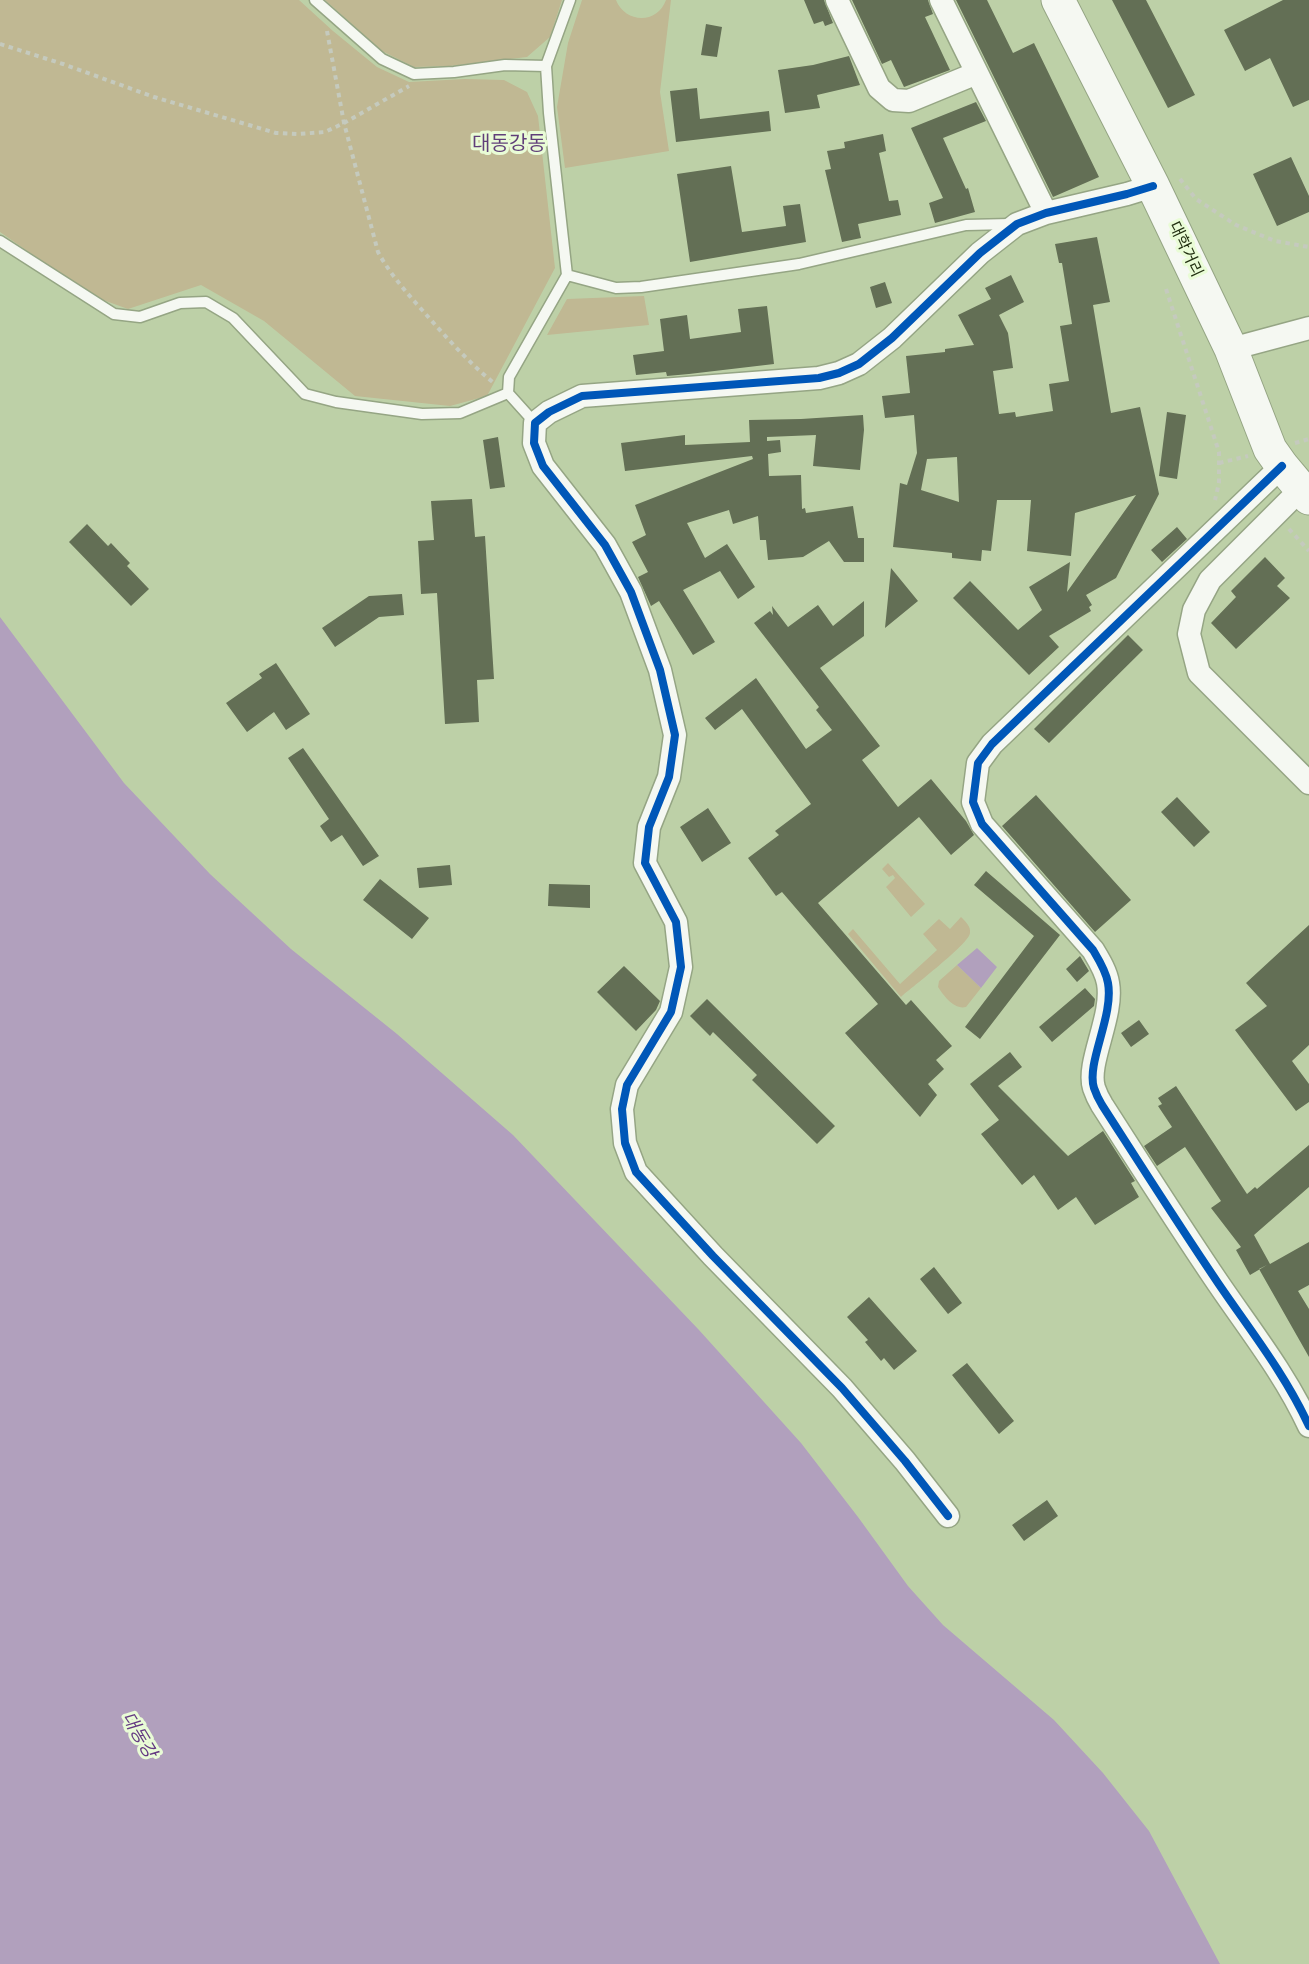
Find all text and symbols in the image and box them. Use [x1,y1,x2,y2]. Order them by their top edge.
district label: 대동강동 [472,134,546,158]
street label: 대학거리 [1163,219,1205,281]
water label: 대동강 [115,1709,159,1763]

